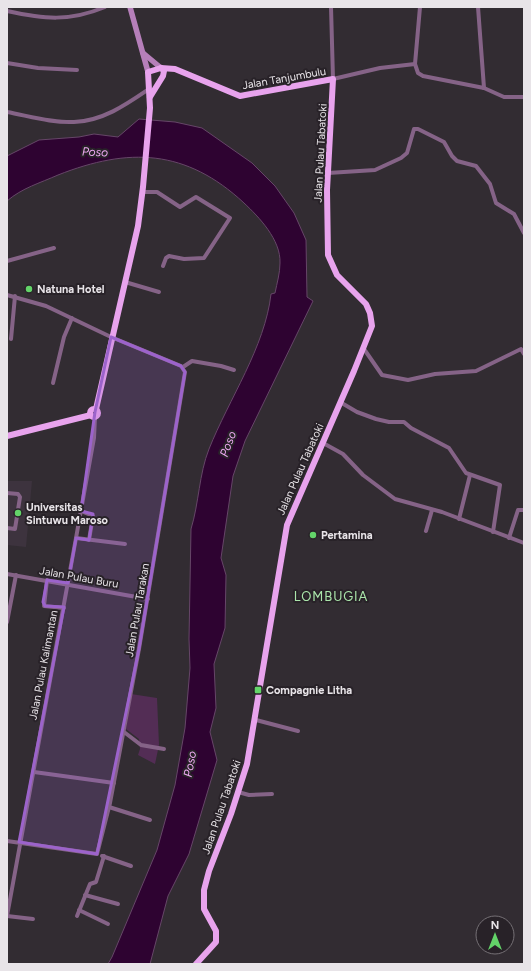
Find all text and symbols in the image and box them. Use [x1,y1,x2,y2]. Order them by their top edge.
street label: Jalan Tanjumbulu [241,65,327,92]
street label: Jalan Pulau Tabatoki [311,103,330,203]
water label: Poso [82,145,108,159]
place label: Natuna Hotel [37,283,105,296]
marker: Natuna Hotel [24,284,34,294]
street label: Jalan Pulau Tabatoki [274,421,327,517]
water label: Poso [217,429,239,459]
place label: Universitas Sintuwu Maroso [26,501,109,527]
marker: Universitas Sintuwu Maroso [13,508,23,518]
place label: Pertamina [321,529,373,542]
marker: Pertamina [308,530,318,540]
street label: Jalan Pulau Tarakan [123,562,152,658]
street label: Jalan Pulau Buru [38,564,120,591]
district label: LOMBUGIA [294,589,368,604]
street label: Jalan Pulau Kalimantan [26,609,61,721]
place label: Compagnie Litha [266,684,352,697]
marker: Compagnie Litha [253,685,263,695]
water label: Poso [181,750,199,778]
street label: Jalan Pulau Tabatoki [199,758,244,856]
north arrow [475,915,515,955]
text: N [491,919,499,932]

